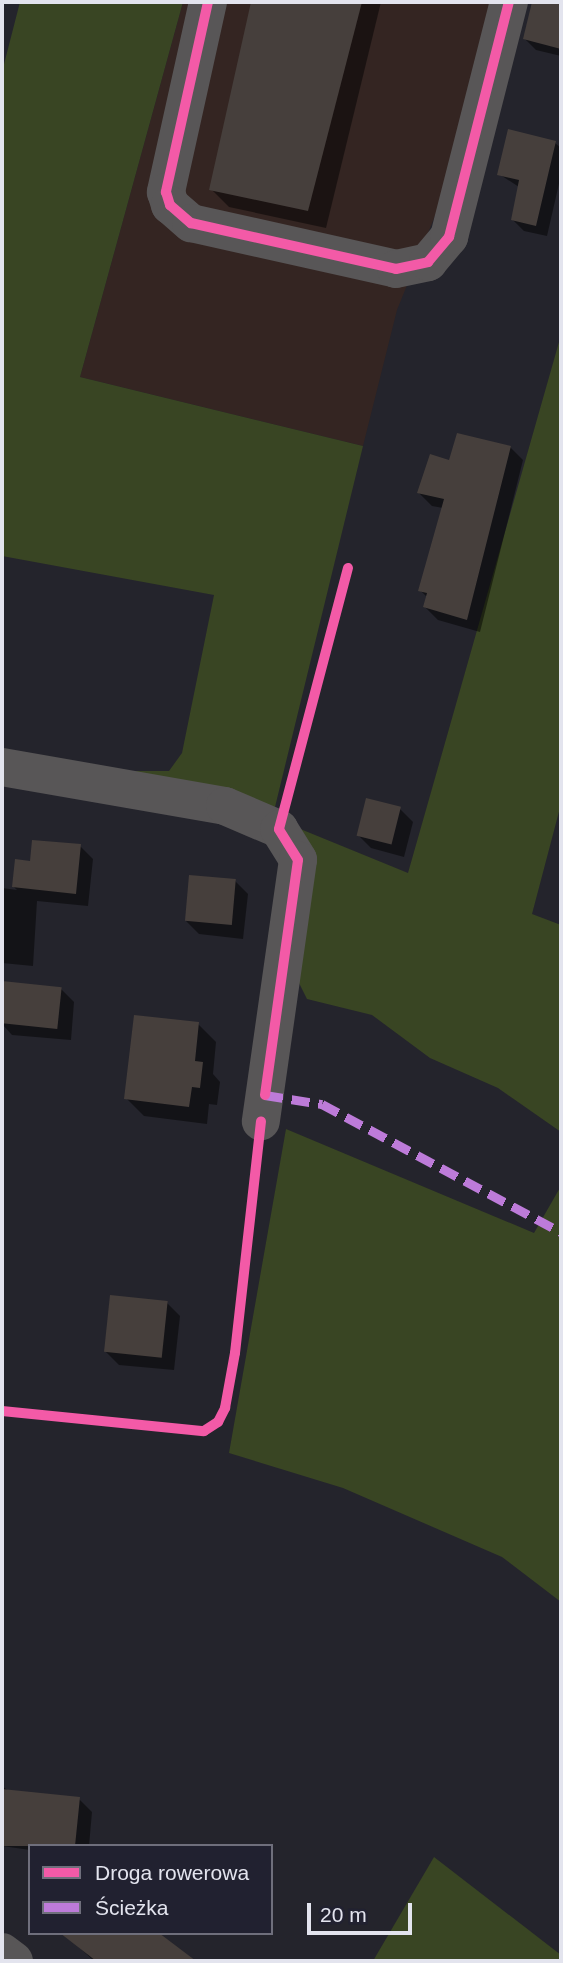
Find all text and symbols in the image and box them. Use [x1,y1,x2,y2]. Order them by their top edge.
legend [28,1844,273,1935]
text: Droga rowerowa [95,1861,249,1884]
scale bar [311,1890,416,1934]
text: Ścieżka [95,1896,169,1919]
text: 20 m [320,1903,367,1926]

